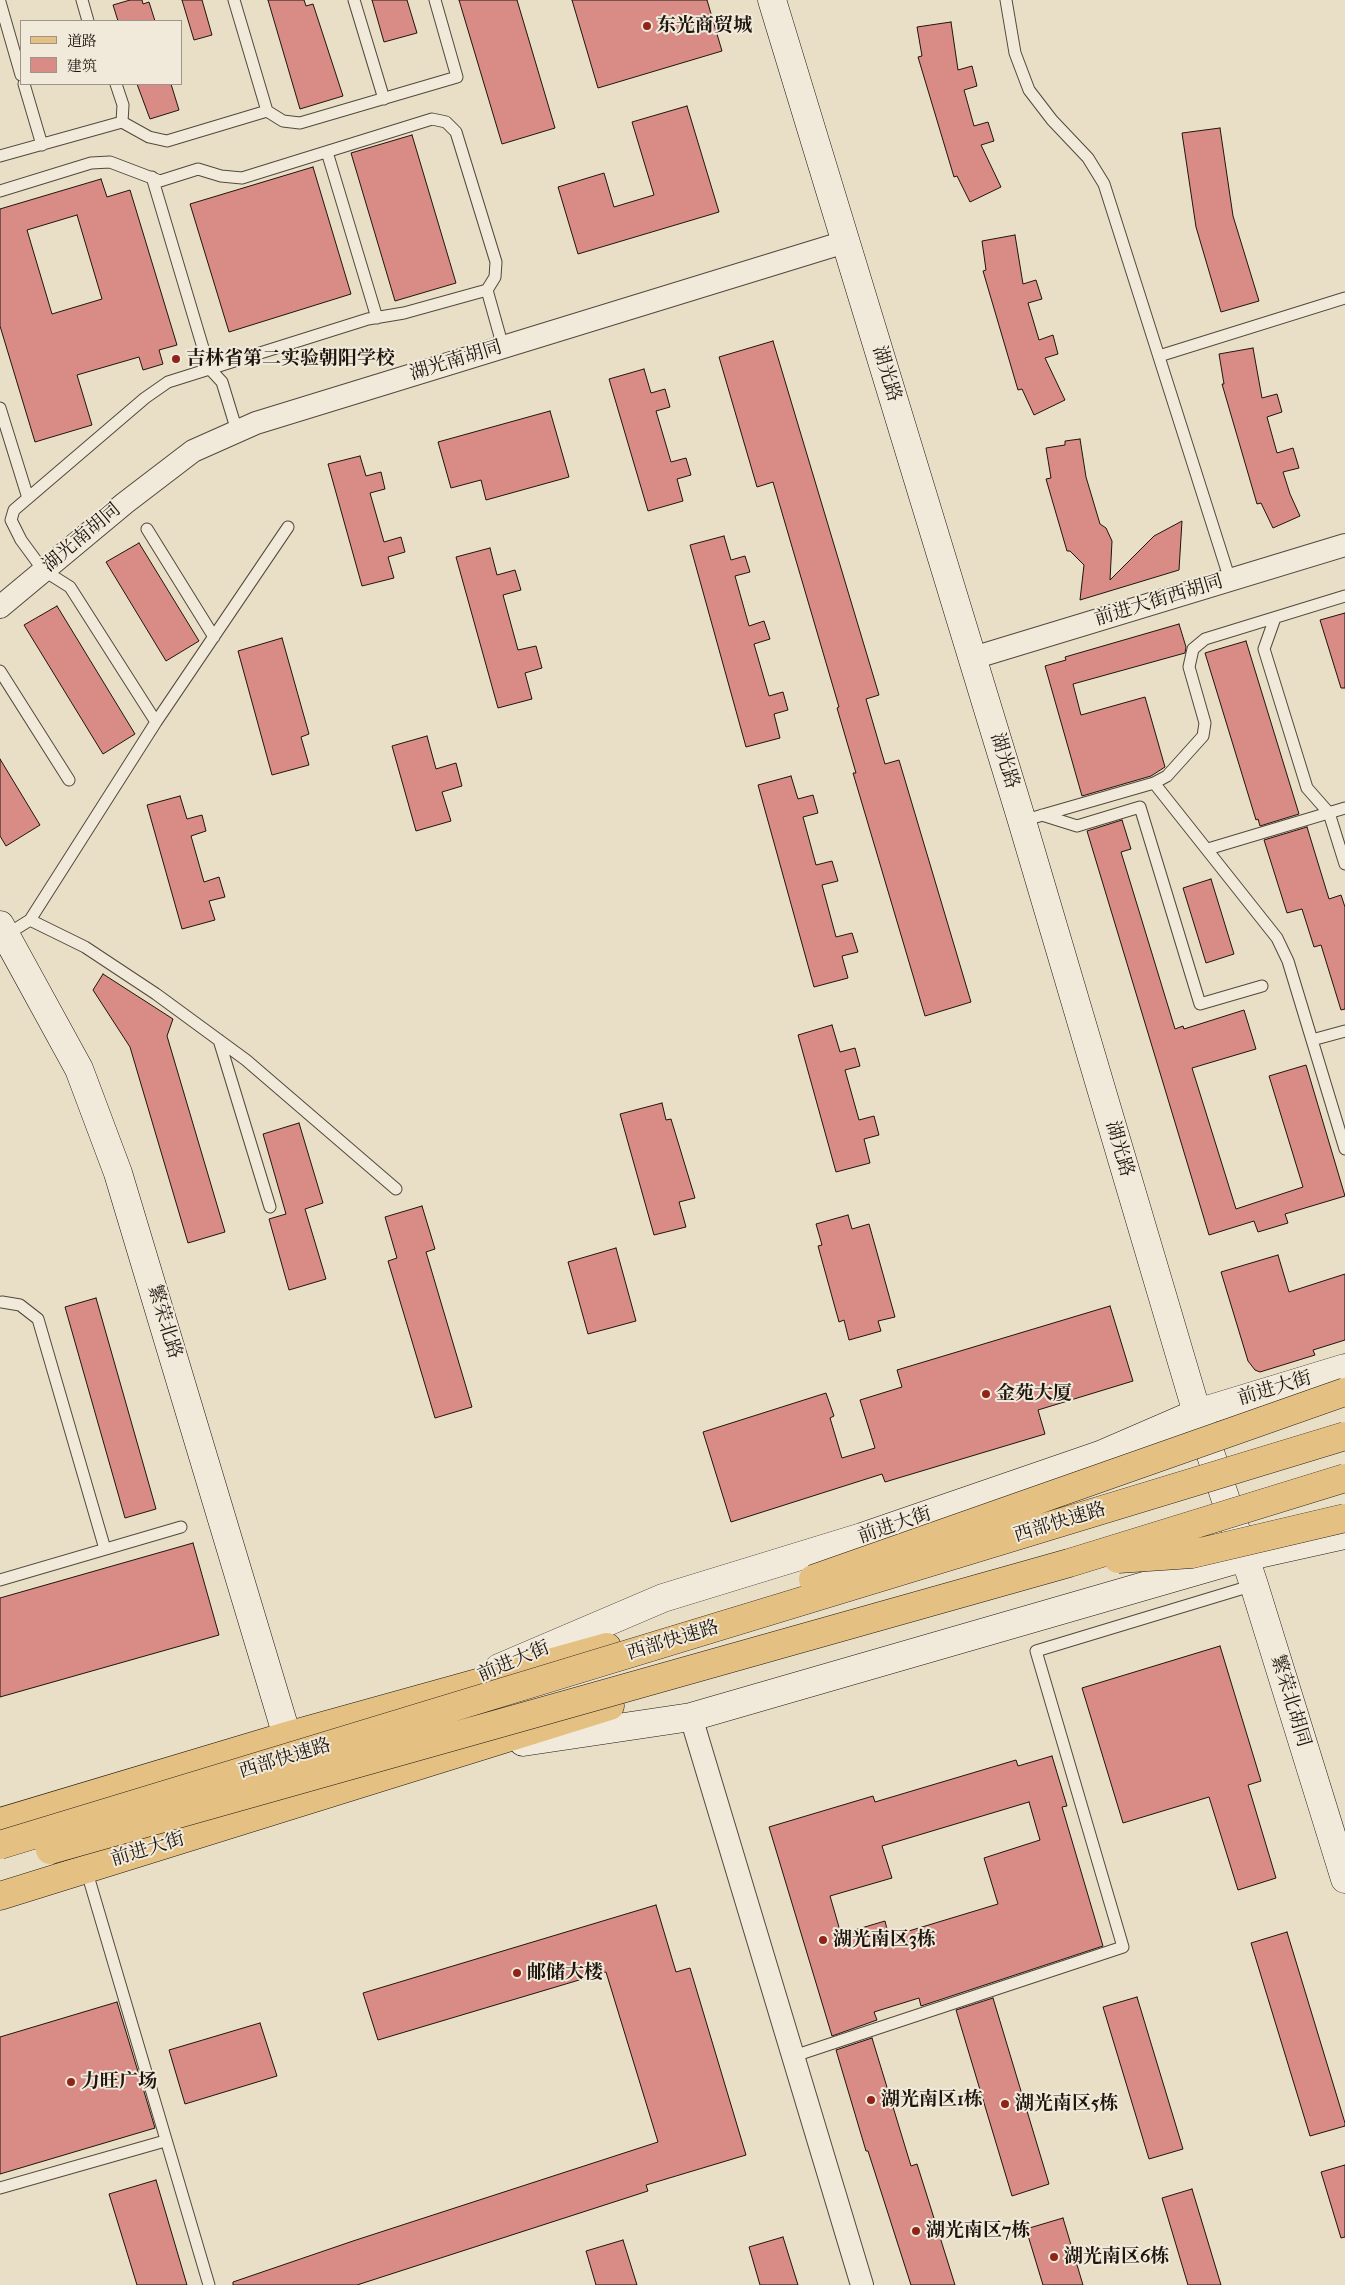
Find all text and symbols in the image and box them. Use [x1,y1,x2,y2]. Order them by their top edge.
place label: 东光商贸城 [657,15,752,37]
legend [20,20,182,85]
marker: 东光商贸城 [641,20,653,32]
text: 道路 [67,32,97,50]
text: 建筑 [67,57,97,75]
street label: 湖光南胡同 [407,336,505,386]
street label: 湖光路 [867,343,905,405]
place label: 吉林省第二实验朝阳学校 [186,348,395,370]
marker: 吉林省第二实验朝阳学校 [170,353,182,365]
street label: 湖光南胡同 [38,499,126,577]
street label: 前进大街西胡同 [1092,571,1226,631]
street label: 湖光路 [985,730,1023,792]
street label: 湖光路 [1100,1118,1138,1180]
street label: 繁荣北路 [142,1282,186,1362]
street label: 前进大街 [1235,1367,1315,1411]
place label: 金苑大厦 [996,1383,1072,1405]
marker: 金苑大厦 [980,1388,992,1400]
street label: 西部快速路 [1011,1498,1109,1548]
street label: 前进大街 [855,1503,935,1549]
street label: 西部快速路 [624,1616,722,1666]
street label: 前进大街 [475,1637,553,1687]
street label: 繁荣北胡同 [1265,1652,1315,1750]
street label: 西部快速路 [236,1734,334,1784]
street label: 前进大街 [108,1828,188,1872]
place label: 湖光南区3栋 [833,1929,936,1951]
marker: 湖光南区3栋 [817,1934,829,1946]
place label: 邮储大楼 [527,1962,603,1984]
marker: 邮储大楼 [511,1967,523,1979]
place label: 力旺广场 [81,2071,157,2093]
marker: 力旺广场 [65,2076,77,2088]
place label: 湖光南区1栋 [881,2089,983,2111]
place label: 湖光南区5栋 [1015,2093,1118,2115]
marker: 湖光南区1栋 [865,2094,877,2106]
marker: 湖光南区5栋 [999,2098,1011,2110]
place label: 湖光南区7栋 [926,2220,1030,2242]
marker: 湖光南区7栋 [910,2225,922,2237]
place label: 湖光南区6栋 [1064,2246,1169,2268]
marker: 湖光南区6栋 [1048,2251,1060,2263]

